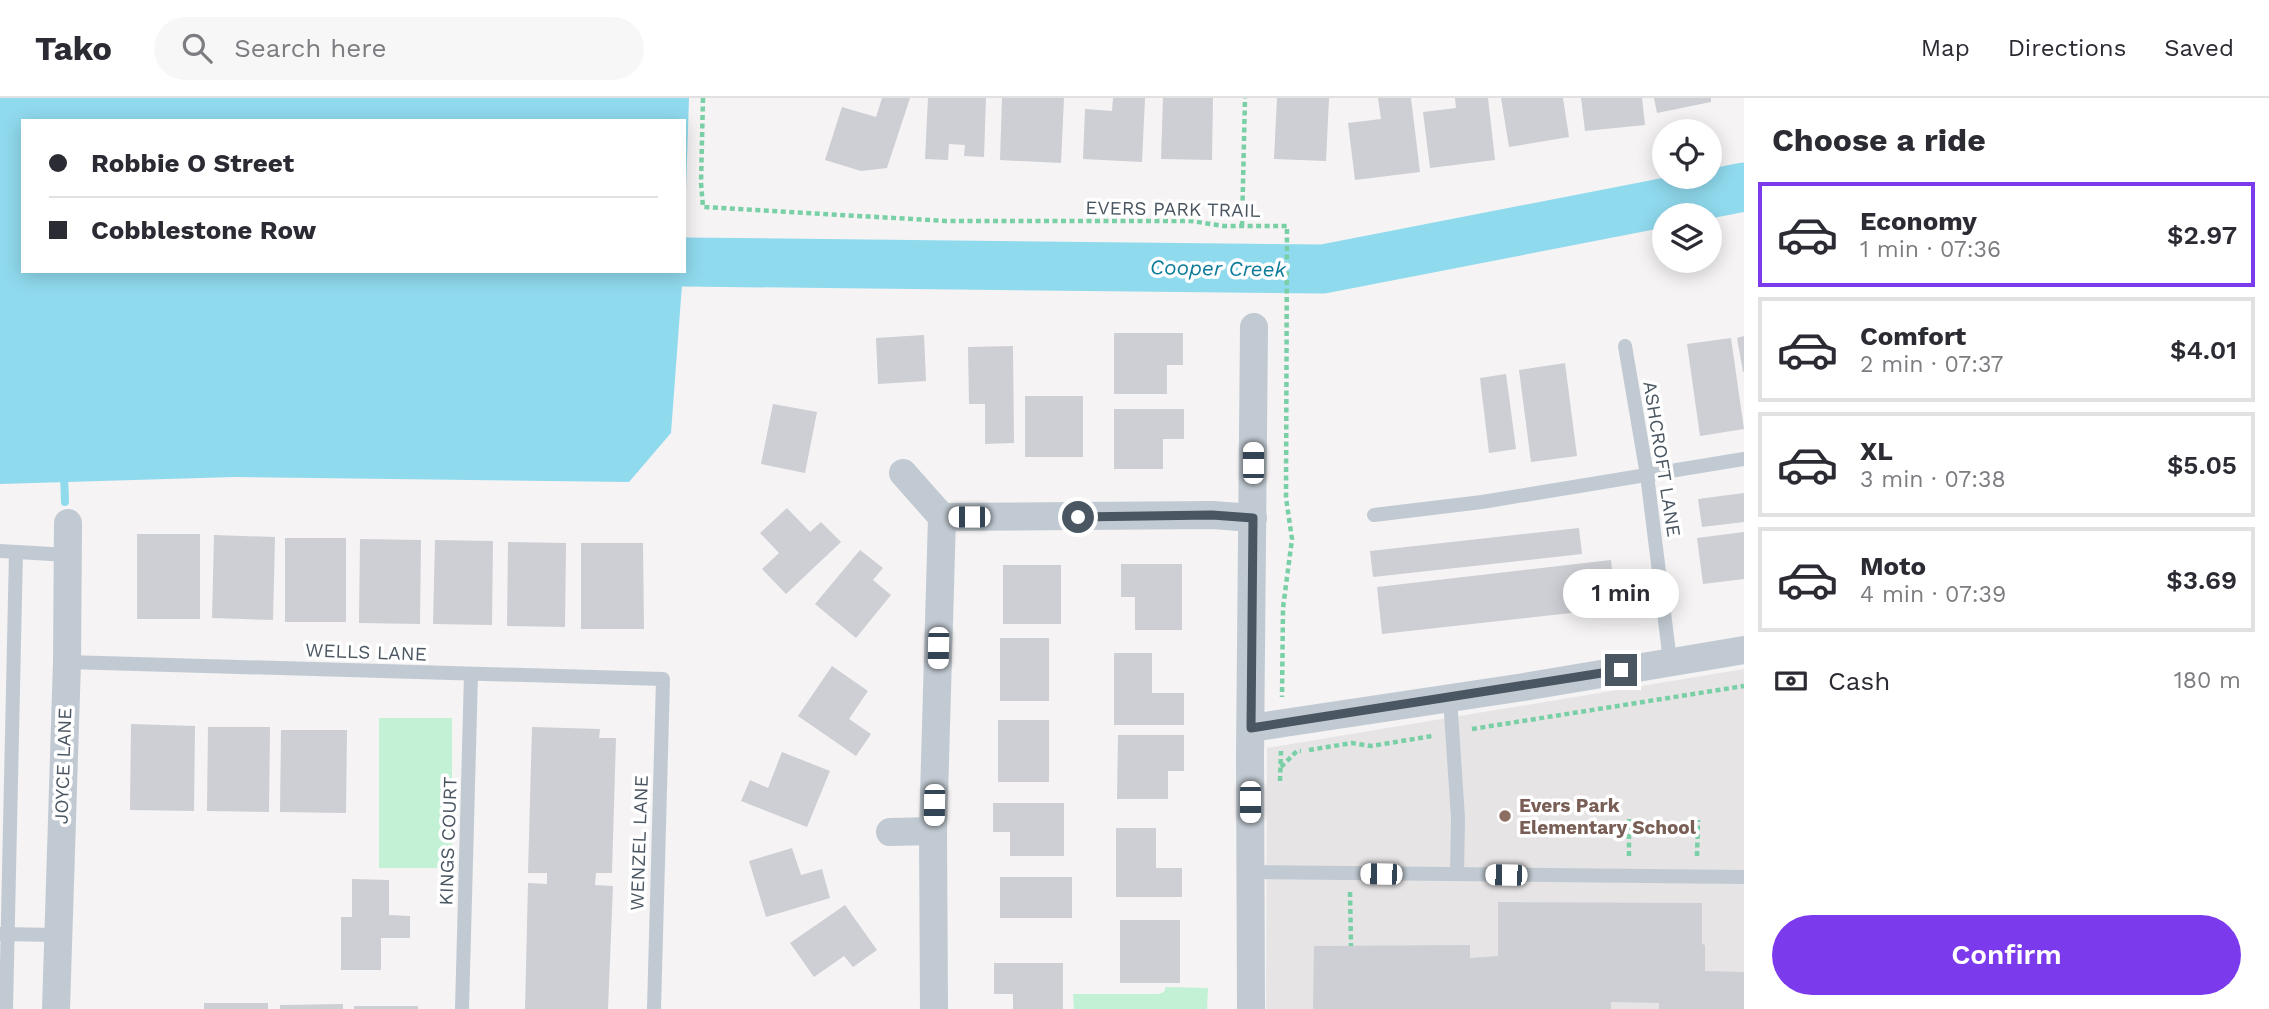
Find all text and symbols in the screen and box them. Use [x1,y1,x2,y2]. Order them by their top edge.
search box [154,17,644,80]
text: Tako [35,29,112,68]
icon: search [178,29,216,67]
text: Search here [234,33,387,63]
text: Map [1921,34,1970,62]
text: Directions [2008,34,2126,62]
text: Saved [2164,34,2234,62]
map controls [1652,119,1722,273]
button: locate [1652,119,1722,189]
text: Choose a ride [1772,121,1986,159]
text: Robbie O Street [91,148,294,178]
street label: EVERS PARK TRAIL [1085,196,1261,222]
button: layers [1652,203,1722,273]
icon: car [1776,203,1839,266]
text: Economy [1860,206,1977,236]
text: Cobblestone Row [91,215,316,245]
text: $2.97 [2167,220,2237,250]
text: 1 min · 07:36 [1860,236,2001,263]
water label: Cooper Creek [1150,254,1287,282]
icon: car [1776,318,1839,381]
text: Comfort [1860,321,1966,351]
text: $4.01 [2170,335,2237,365]
text: 2 min · 07:37 [1860,351,2003,378]
street label: ASHCROFT LANE [1638,380,1686,538]
icon: car [1776,433,1839,496]
text: XL [1860,436,1893,466]
car [1243,442,1264,484]
text: $5.05 [2167,450,2237,480]
text: 3 min · 07:38 [1860,466,2006,493]
route start [1062,501,1094,533]
car [949,507,991,528]
icon: car [1776,548,1839,611]
text: Moto [1860,551,1926,581]
text: $3.69 [2166,565,2237,595]
callout: 1 min [1563,568,1679,618]
text: 1 min [1591,580,1651,607]
text: 4 min · 07:39 [1860,581,2006,608]
car [928,627,949,669]
street label: WELLS LANE [305,638,427,666]
route end [1605,654,1637,686]
icon: cash [1772,662,1810,700]
text: Cash [1828,666,1890,696]
text: 180 m [2174,667,2241,694]
street label: JOYCE LANE [49,707,77,825]
street label: WENZEL LANE [625,775,653,911]
street label: KINGS COURT [434,776,462,906]
car [1240,781,1261,823]
car [924,784,945,826]
place label: Evers Park Elementary School [1519,794,1697,839]
marker: Evers Park Elementary School [1497,808,1513,824]
car [1360,863,1403,885]
car [1485,864,1528,886]
button: Confirm [1772,915,2241,995]

